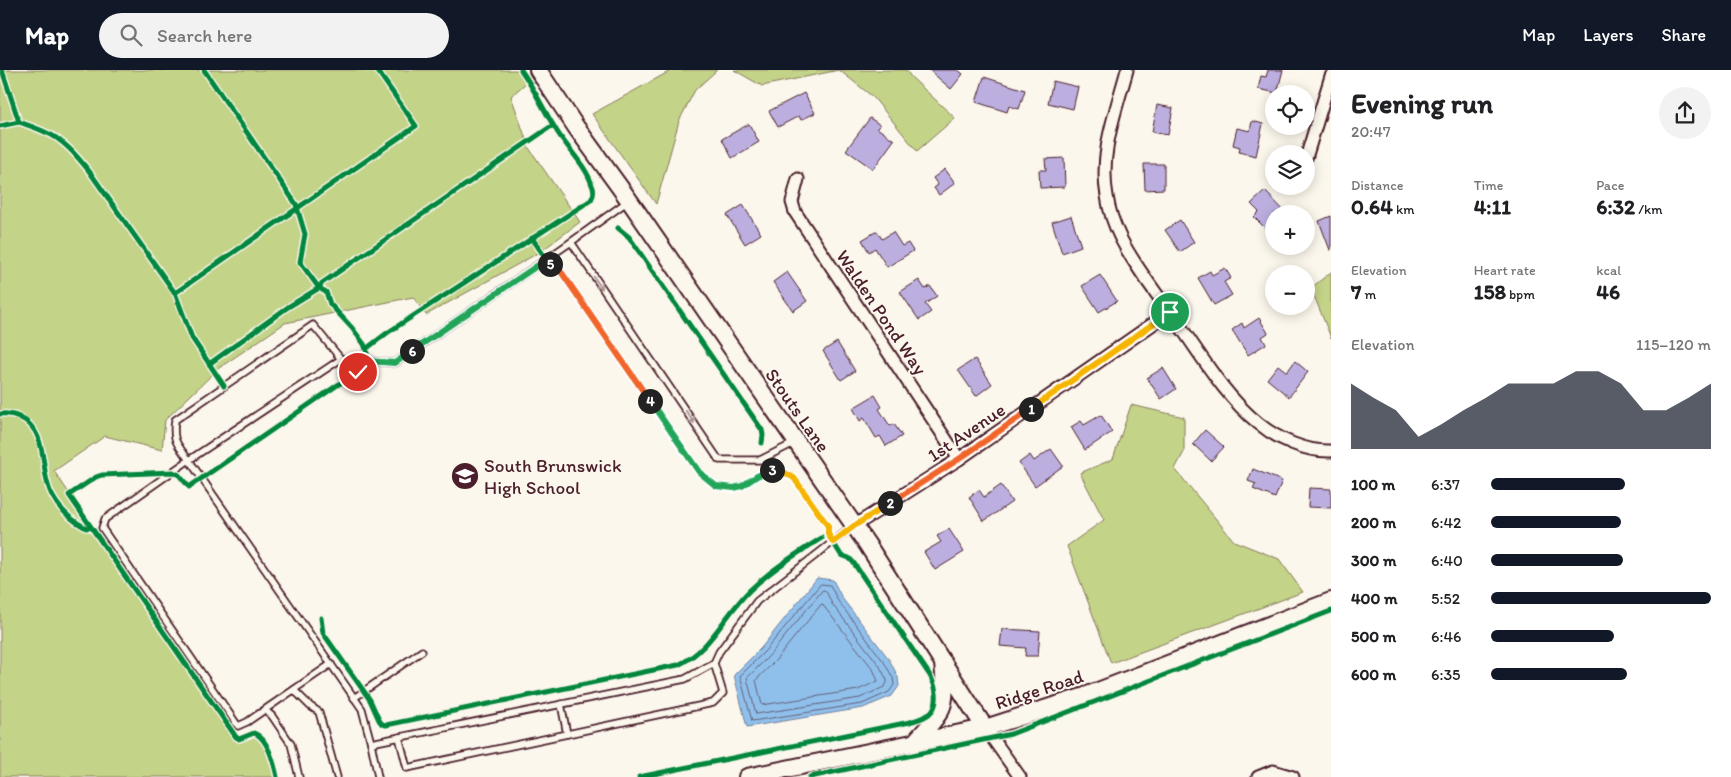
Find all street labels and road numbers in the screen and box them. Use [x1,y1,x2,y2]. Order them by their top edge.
street label: Walden Pond Way [831,245,932,379]
street label: Stouts Lane [760,364,835,457]
street label: 1st Avenue [923,398,1010,467]
street label: Ridge Road [992,664,1087,715]

